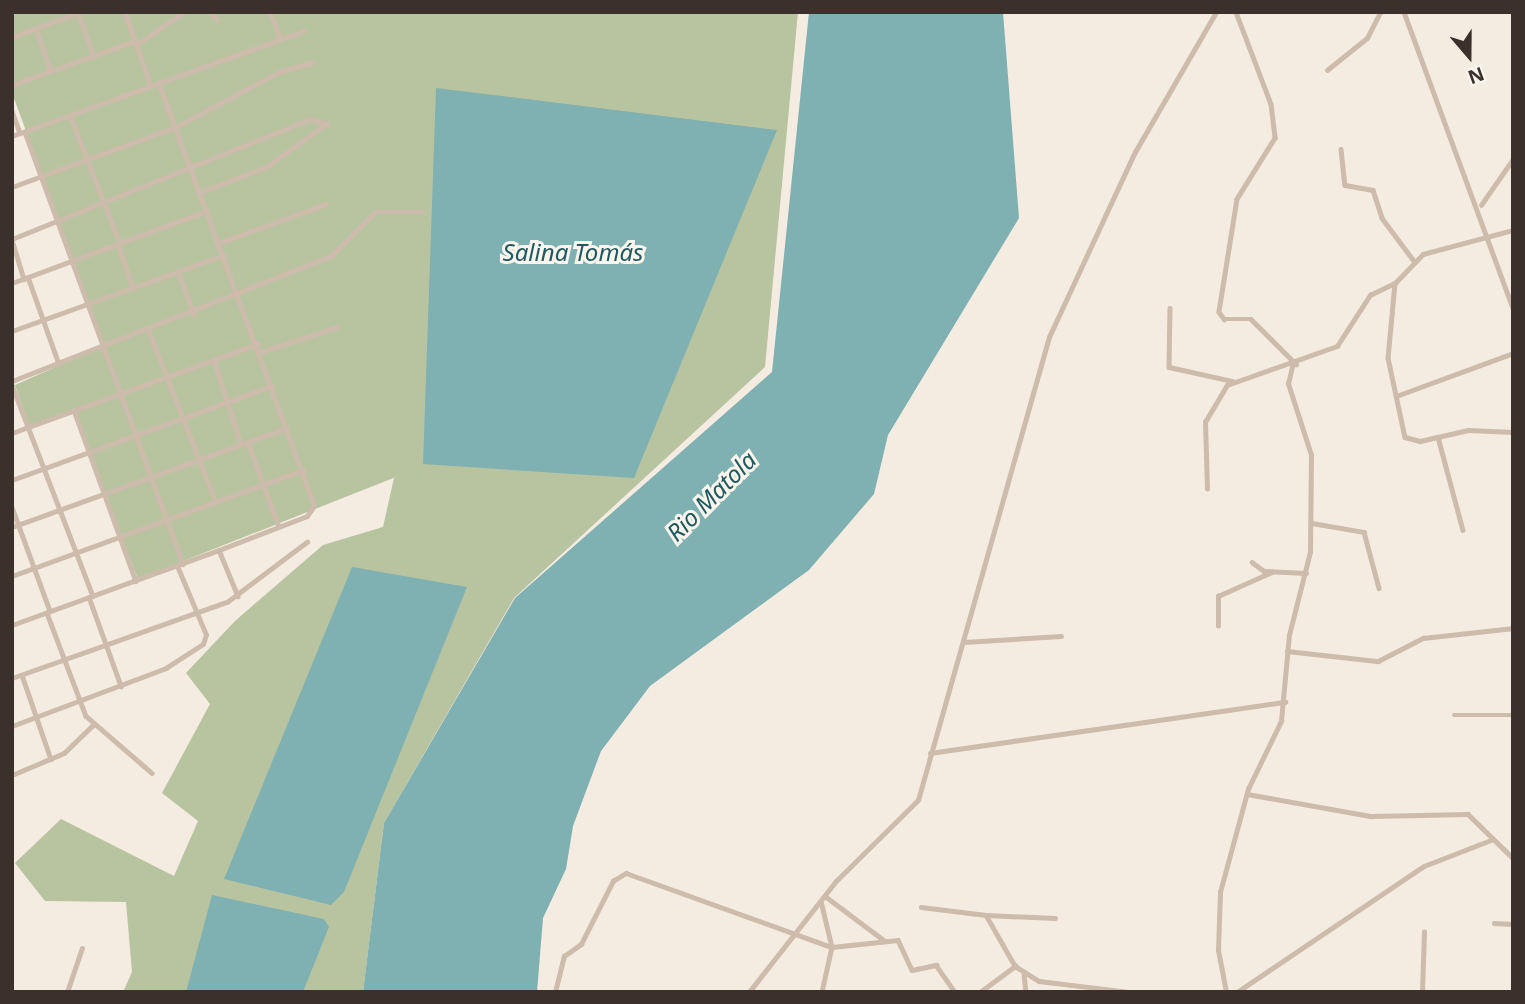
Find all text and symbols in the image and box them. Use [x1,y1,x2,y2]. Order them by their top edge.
north arrow [1434,21,1504,91]
text: N [1464,61,1488,91]
water label: Salina Tomás [503,238,643,266]
water label: Rio Matola [660,445,762,547]

